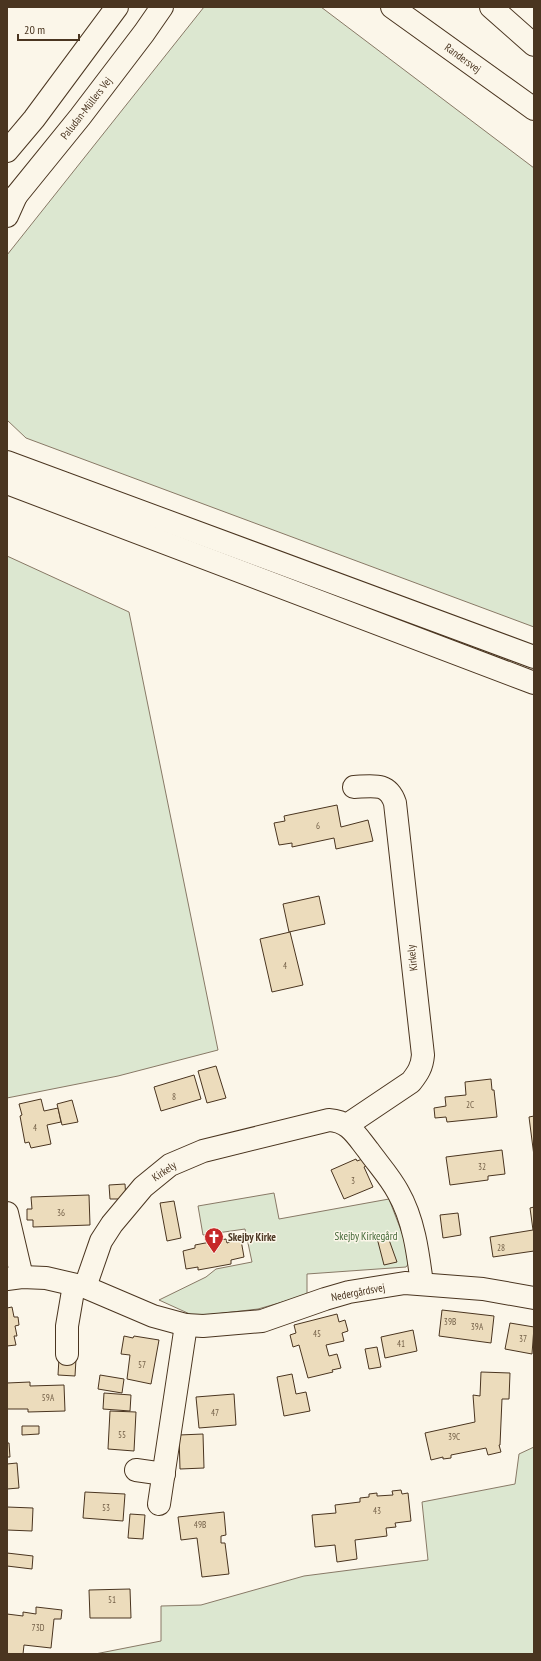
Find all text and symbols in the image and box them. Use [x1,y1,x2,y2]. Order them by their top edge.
scale bar [18,16,79,42]
text: 20 m [24,22,45,37]
street label: Randersvej [442,40,484,76]
street label: Paludan-Müllers Vej [57,74,115,142]
house number: 6 [316,820,320,831]
street label: Kirkely [403,943,421,972]
house number: 4 [283,960,287,971]
house number: 8 [172,1091,176,1102]
house number: 2C [466,1099,474,1110]
house number: 4 [33,1122,37,1133]
street label: Kirkely [149,1157,179,1184]
house number: 32 [478,1161,486,1172]
house number: 3 [351,1175,355,1186]
house number: 36 [57,1207,65,1218]
church icon: Skejby Kirke [203,1226,225,1254]
park label: Skejby Kirkegård [335,1229,398,1243]
place label: Skejby Kirke [228,1230,276,1244]
house number: 28 [497,1242,505,1253]
street label: Nedergårdsvej [330,1280,386,1304]
house number: 39B [444,1316,456,1327]
house number: 39A [471,1321,484,1332]
house number: 45 [313,1328,321,1339]
house number: 37 [519,1333,527,1344]
house number: 41 [397,1338,405,1349]
house number: 57 [138,1359,146,1370]
house number: 59A [42,1392,55,1403]
house number: 47 [211,1407,219,1418]
house number: 55 [118,1429,126,1440]
house number: 39C [448,1431,460,1442]
house number: 53 [102,1502,110,1513]
house number: 43 [373,1505,381,1516]
house number: 49B [194,1519,206,1530]
house number: 51 [108,1594,116,1605]
house number: 73D [32,1622,45,1633]

